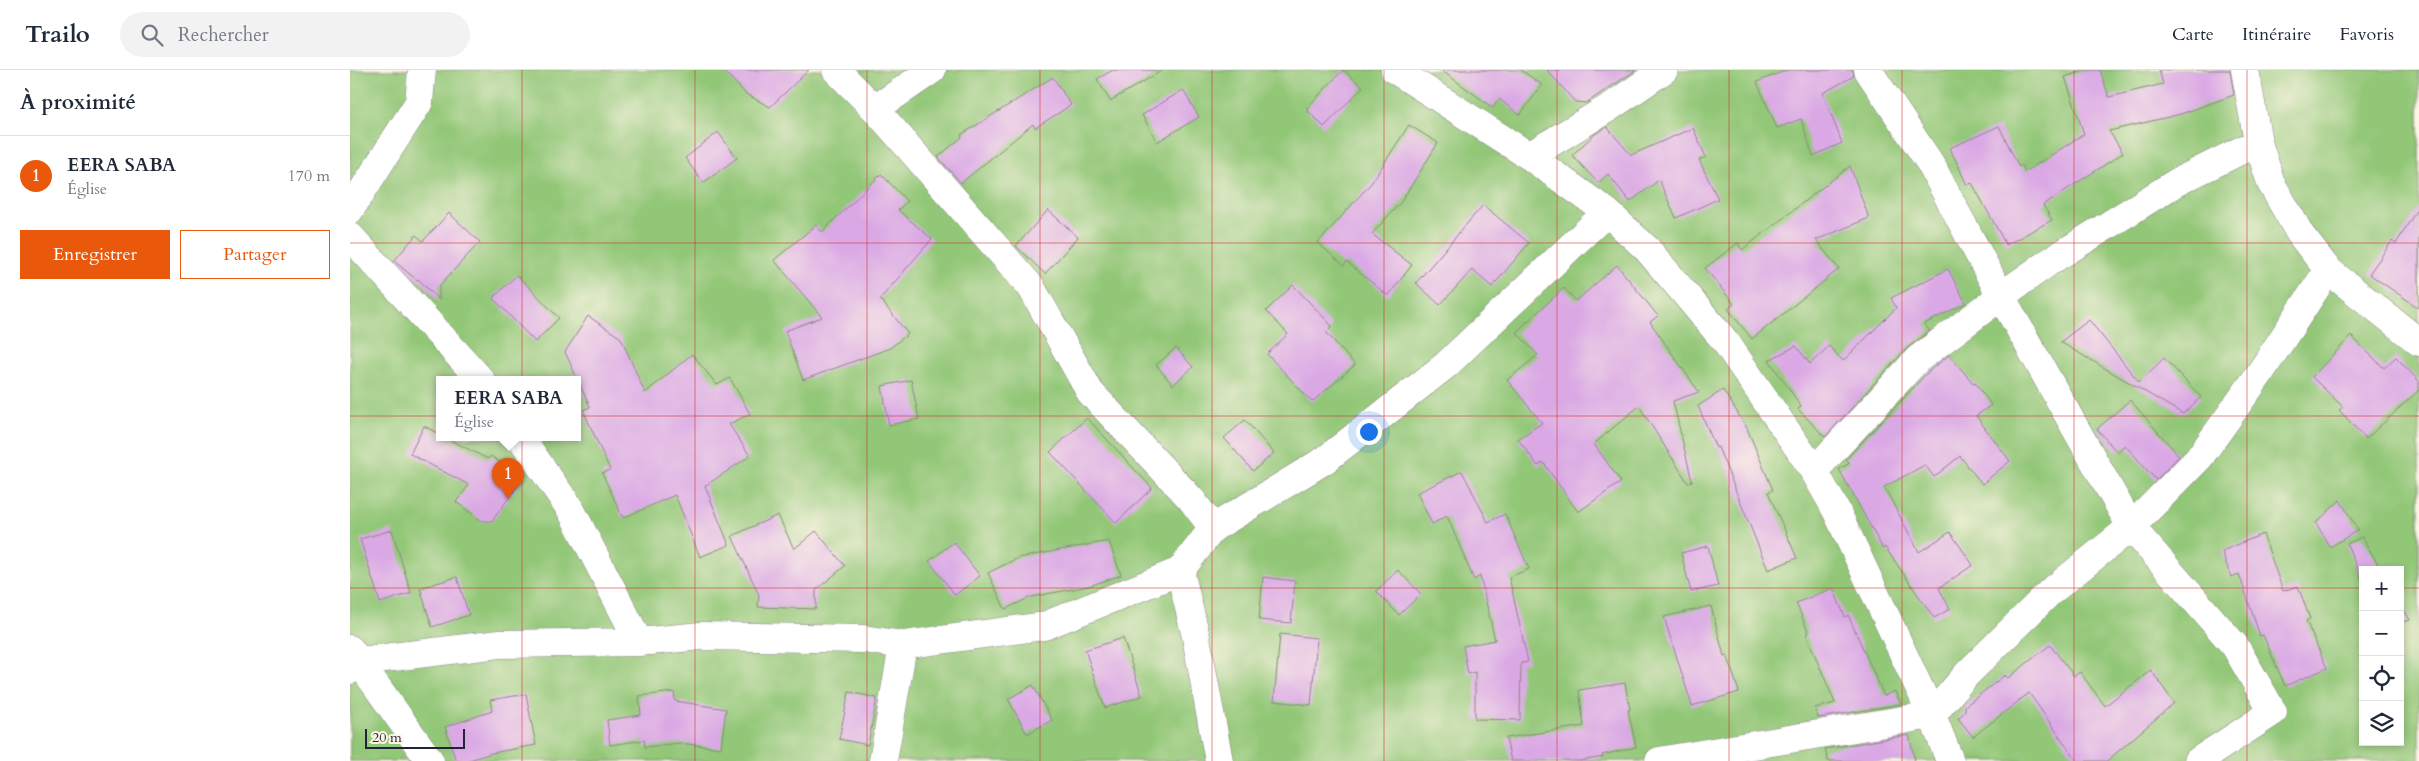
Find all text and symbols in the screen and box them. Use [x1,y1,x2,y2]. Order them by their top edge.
search box [120,12,470,57]
text: Trailo [25,18,90,51]
icon: search [138,21,166,49]
text: Rechercher [178,22,269,48]
text: Carte [2172,22,2214,47]
text: Itinéraire [2242,22,2311,47]
text: Favoris [2339,22,2394,47]
text: À proximité [20,88,136,117]
text: EERA SABA [67,152,176,178]
text: 1 [32,165,40,187]
text: 170 m [288,165,330,187]
text: Église [67,178,107,200]
button: Enregistrer [20,230,170,279]
button: Partager [180,230,330,279]
popup [436,376,581,441]
text: EERA SABA [454,385,563,411]
text: Église [454,411,494,433]
your location [1356,419,1382,445]
pin: 1 [492,458,524,499]
map controls [2359,566,2404,746]
button: + [2359,566,2404,611]
button: − [2359,611,2404,656]
button: locate [2359,656,2404,701]
button: layers [2359,701,2404,746]
scale bar [365,726,465,749]
text: 20 m [372,728,402,747]

